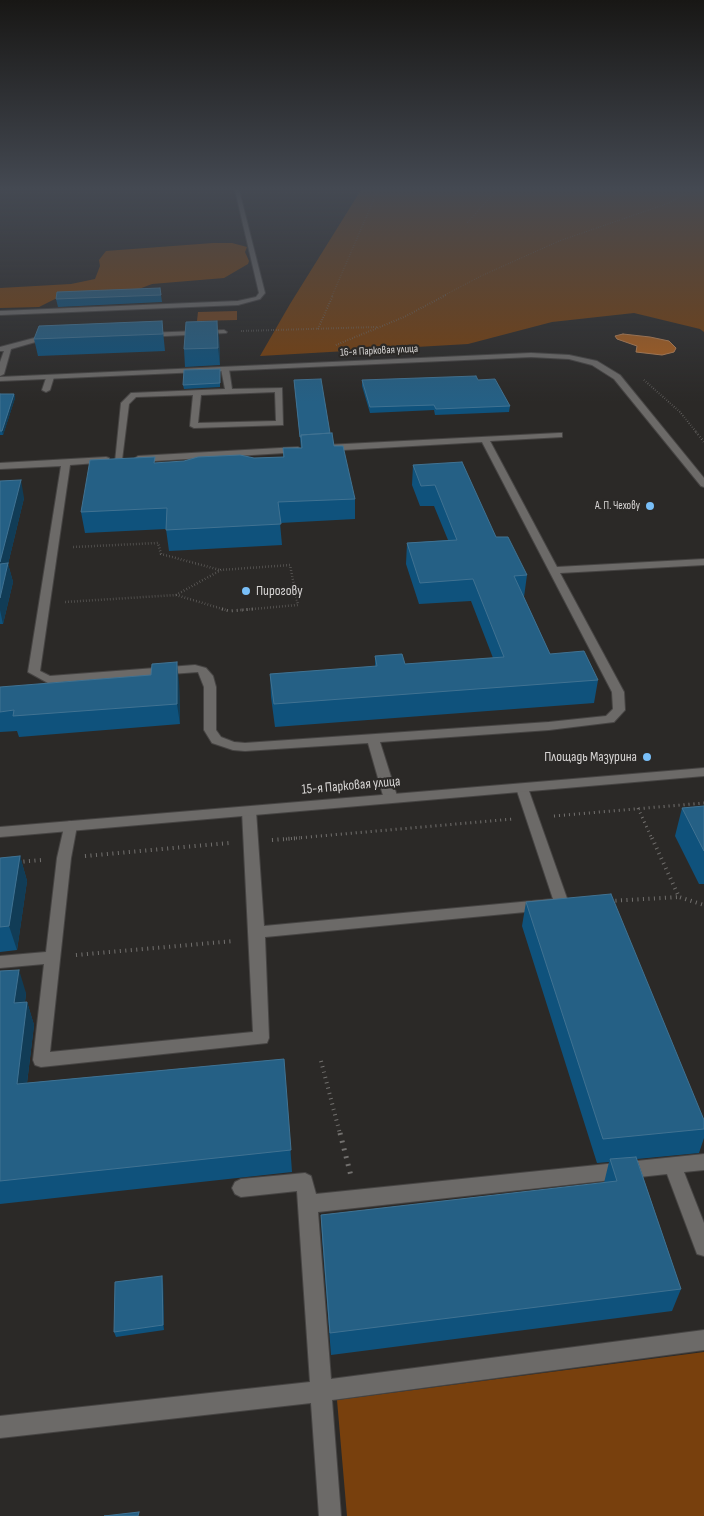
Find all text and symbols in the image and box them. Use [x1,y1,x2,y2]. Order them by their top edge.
street label: 16-я Парковая улица [340,342,418,360]
place label: А. П. Чехову [595,499,640,513]
marker: А. П. Чехову [644,500,656,512]
place label: Пирогову [256,583,303,599]
marker: Пирогову [240,585,252,597]
place label: Площадь Мазурина [544,749,637,765]
marker: Площадь Мазурина [641,751,653,763]
street label: 15-я Парковая улица [301,773,401,799]

